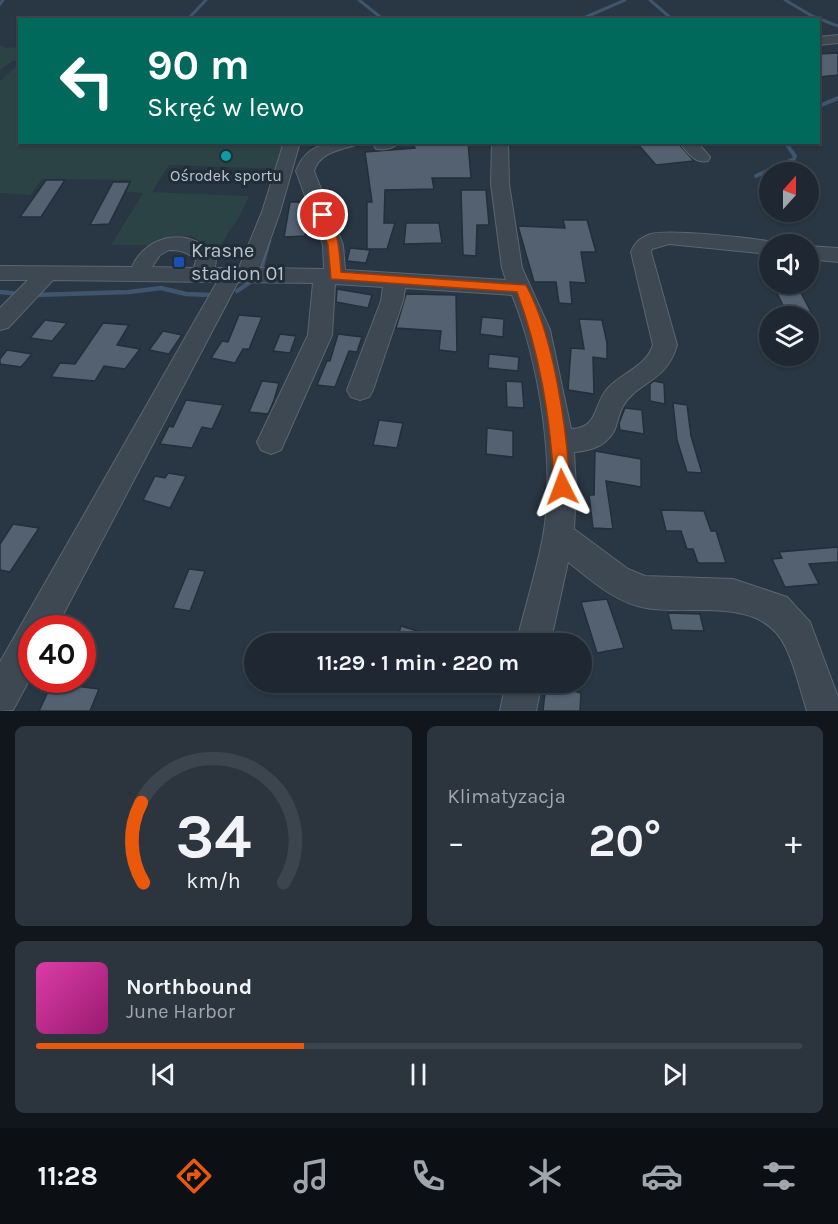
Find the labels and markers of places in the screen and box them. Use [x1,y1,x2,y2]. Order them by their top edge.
marker: Ośrodek sportu [219,149,233,163]
place label: Ośrodek sportu [170,166,282,185]
pin [297,189,348,240]
place label: Krasne stadion 01 [191,239,284,285]
marker: Krasne stadion 01 [172,255,186,269]

